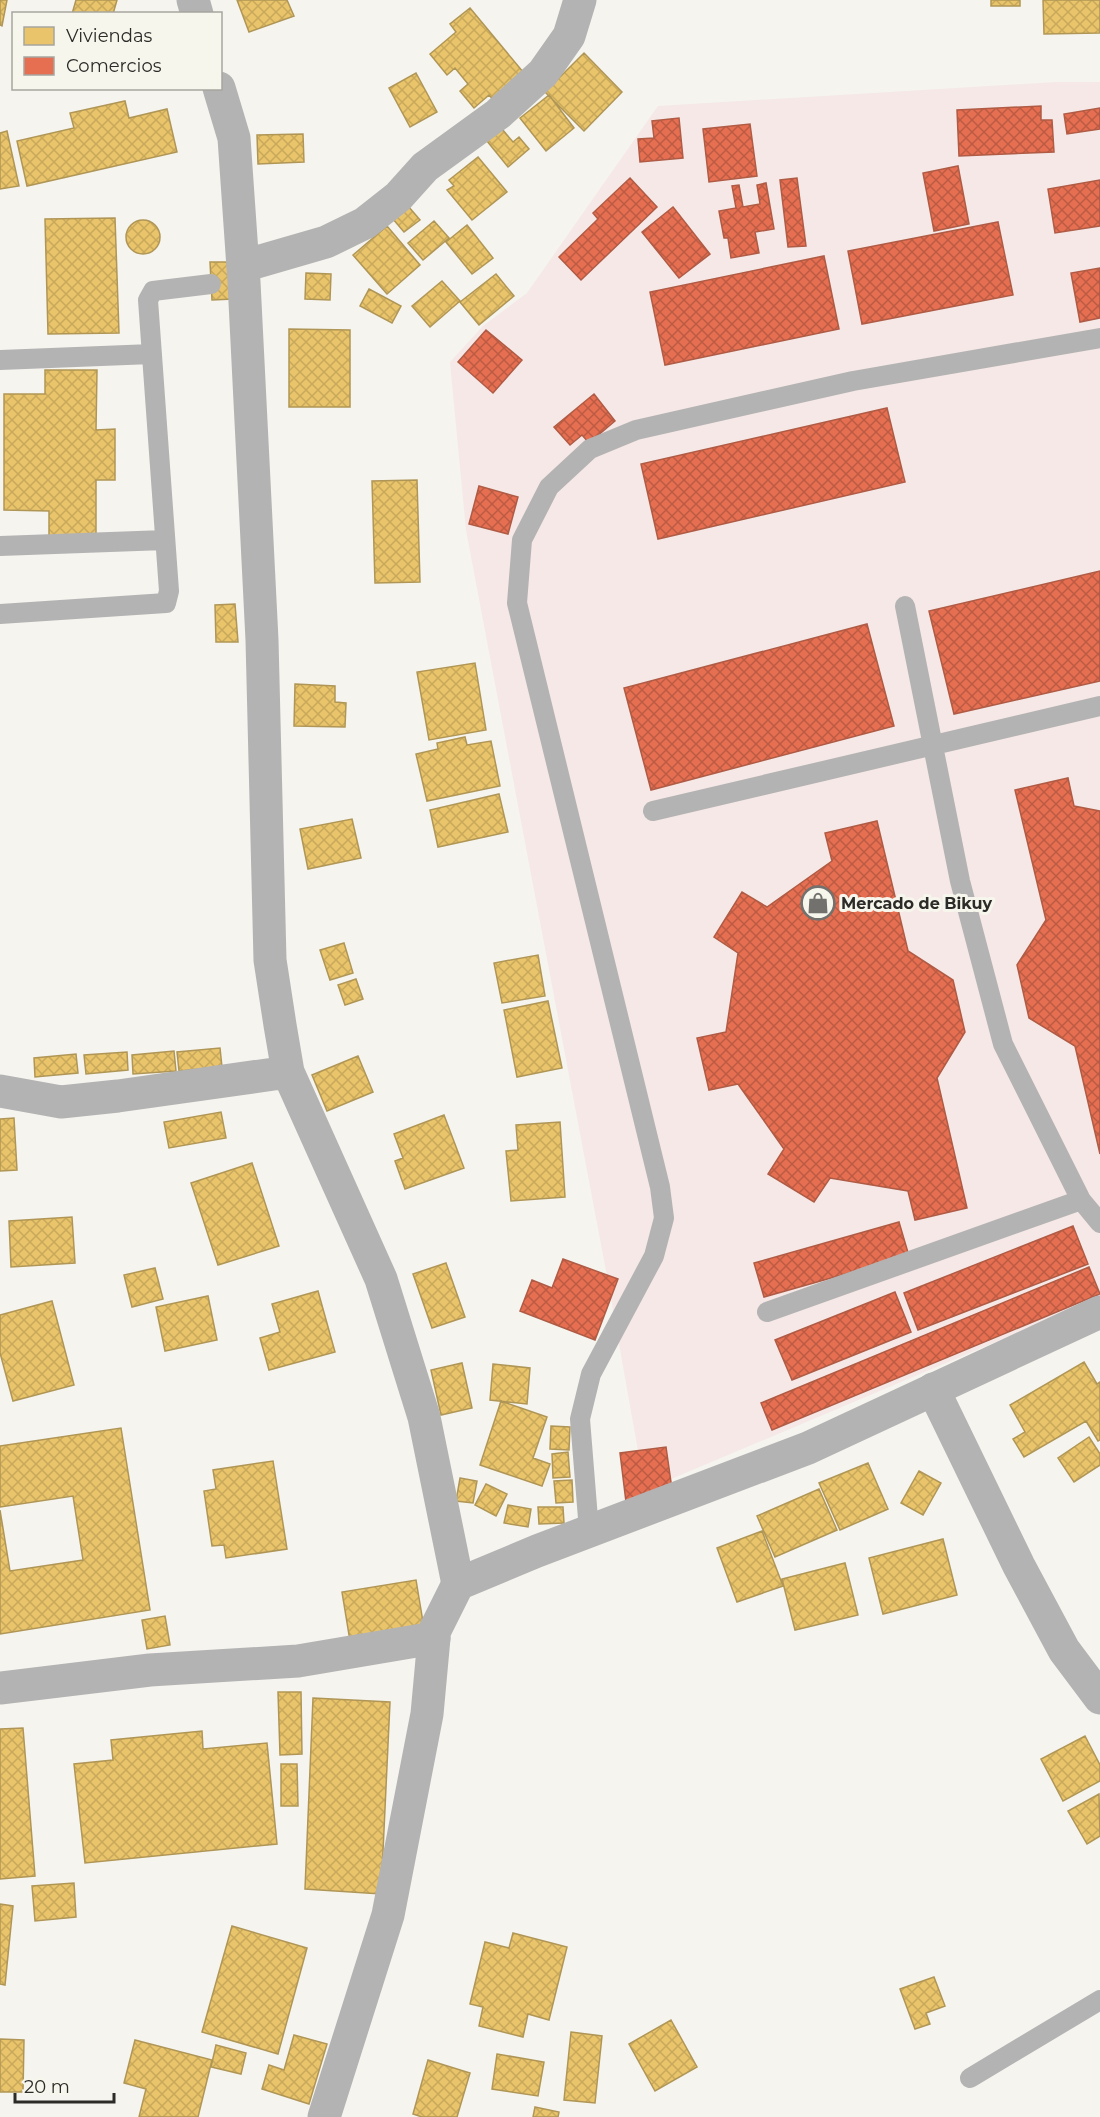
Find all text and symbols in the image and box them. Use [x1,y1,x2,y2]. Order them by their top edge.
legend [12,12,222,90]
text: Viviendas [66,25,153,47]
text: Comercios [66,55,162,77]
shop icon: Mercado de Bikuy [800,885,836,921]
place label: Mercado de Bikuy [841,894,993,913]
scale bar [15,2066,114,2104]
text: 20 m [24,2076,70,2098]

